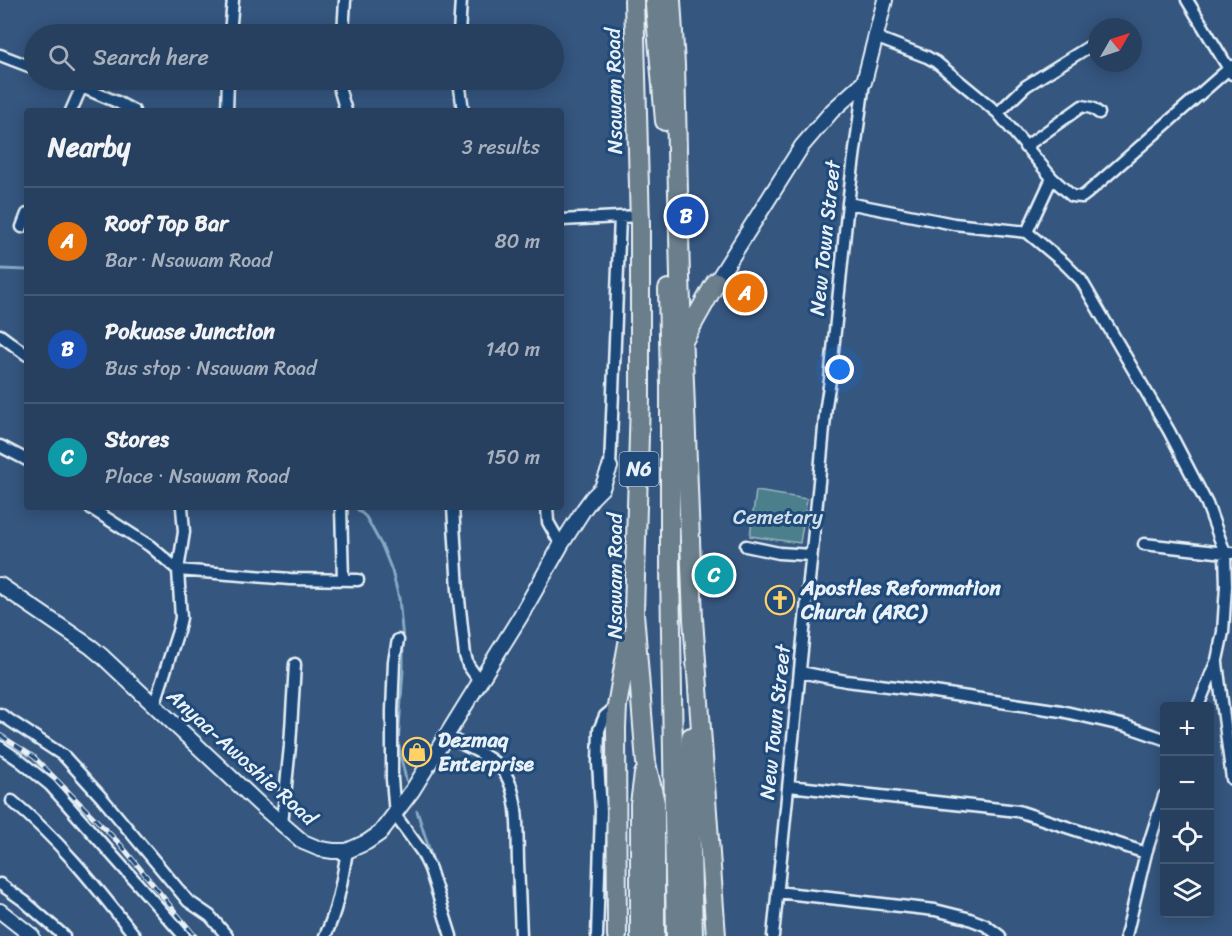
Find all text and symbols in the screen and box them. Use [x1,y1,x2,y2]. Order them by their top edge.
north arrow [1088,18,1142,72]
search box [24,24,564,90]
street label: Nsawam Road [594,26,634,154]
text: Search here [93,38,209,77]
icon: search [45,41,78,74]
text: Nearby [48,124,130,170]
text: 3 results [462,130,540,165]
street label: New Town Street [798,157,852,317]
pin: B [666,194,706,238]
text: Roof Top Bar [105,204,228,243]
text: A [61,224,74,259]
text: 80 m [495,224,540,259]
text: Bar · Nsawam Road [105,243,272,278]
pin: A [726,270,764,316]
text: Pokuase Junction [105,312,275,351]
text: B [61,332,74,367]
text: 140 m [486,332,540,367]
text: Bus stop · Nsawam Road [105,351,317,386]
your location [825,355,854,384]
text: Stores [105,420,169,459]
text: C [61,440,74,475]
text: 150 m [486,440,540,475]
road number: N6 [620,452,658,486]
text: Place · Nsawam Road [105,459,289,494]
park label: Cemetary [733,498,823,536]
street label: Nsawam Road [596,511,634,639]
pin: C [694,552,734,598]
place label: Apostles Reformation Church (ARC) [800,569,1001,631]
church icon: Apostles Reformation Church (ARC) [764,584,796,616]
street label: New Town Street [748,641,802,801]
street label: Anyaa-Awoshie Road [157,678,328,837]
map controls [1160,702,1214,918]
button: + [1160,702,1214,756]
place label: Dezmaq Enterprise [438,721,535,783]
shop icon: Dezmaq Enterprise [401,736,433,768]
button: − [1160,756,1214,810]
button: locate [1160,810,1214,864]
button: layers [1160,864,1214,918]

